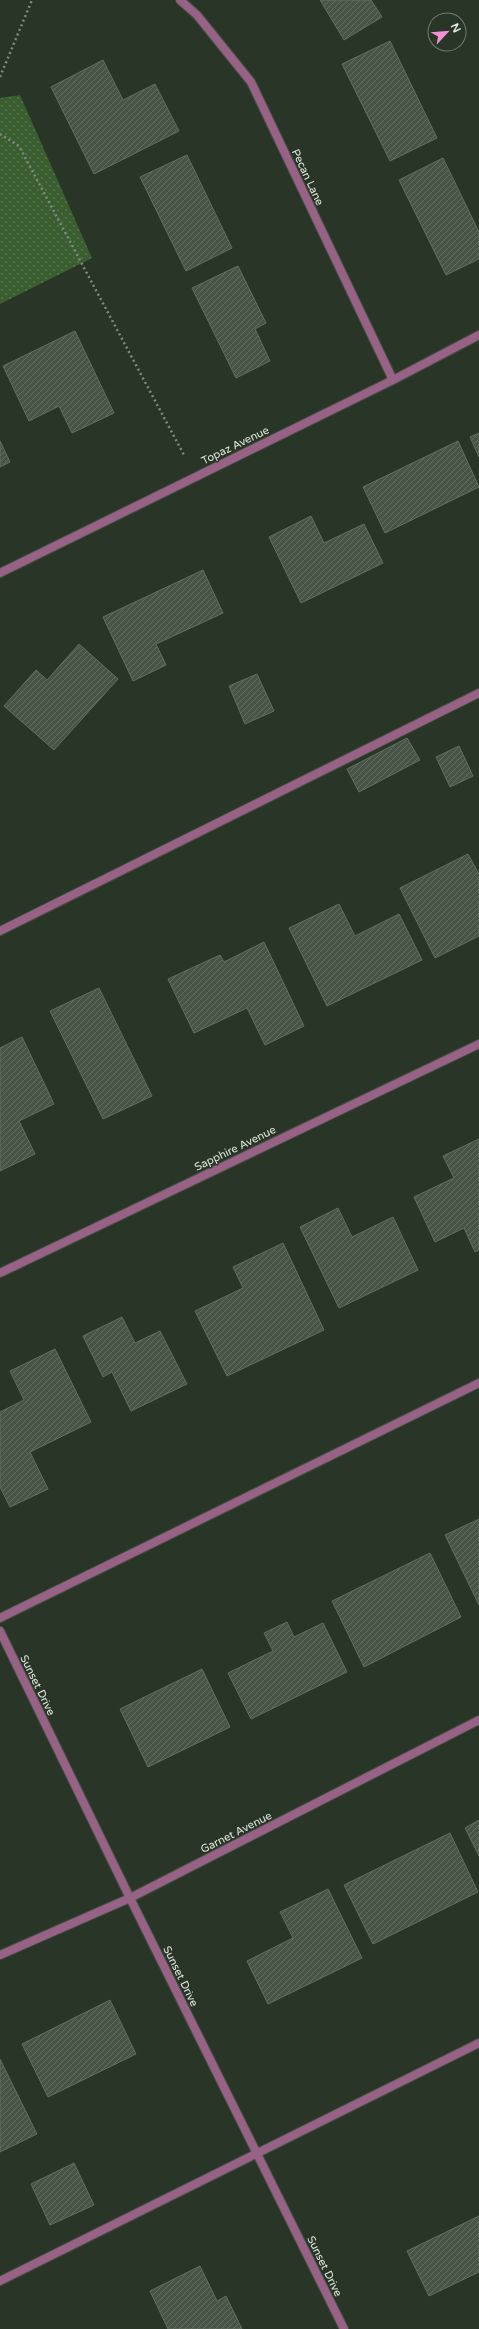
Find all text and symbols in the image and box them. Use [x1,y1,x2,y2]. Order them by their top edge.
north arrow [427,12,467,52]
text: N [448,21,463,35]
street label: Pecan Lane [289,147,326,207]
street label: Topaz Avenue [199,423,271,467]
street label: Sapphire Avenue [192,1123,278,1174]
street label: Sunset Drive [17,1653,58,1718]
street label: Garnet Avenue [198,1809,274,1856]
street label: Sunset Drive [160,1944,201,2009]
street label: Sunset Drive [304,2234,345,2299]

